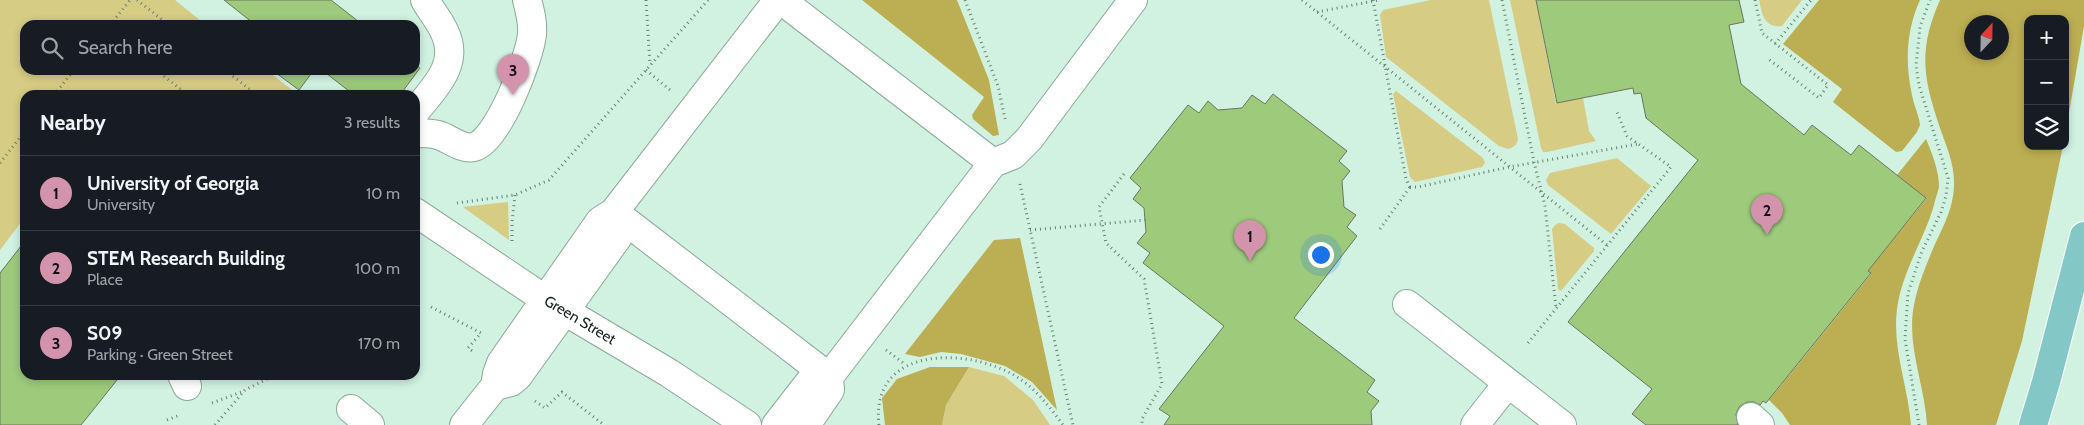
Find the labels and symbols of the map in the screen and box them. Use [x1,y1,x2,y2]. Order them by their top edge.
north arrow [1964,15,2009,60]
pin: 3 [497,54,529,95]
pin: 2 [1751,194,1783,235]
pin: 1 [1234,220,1266,261]
your location [1308,242,1334,268]
street label: Green Street [541,292,619,348]

